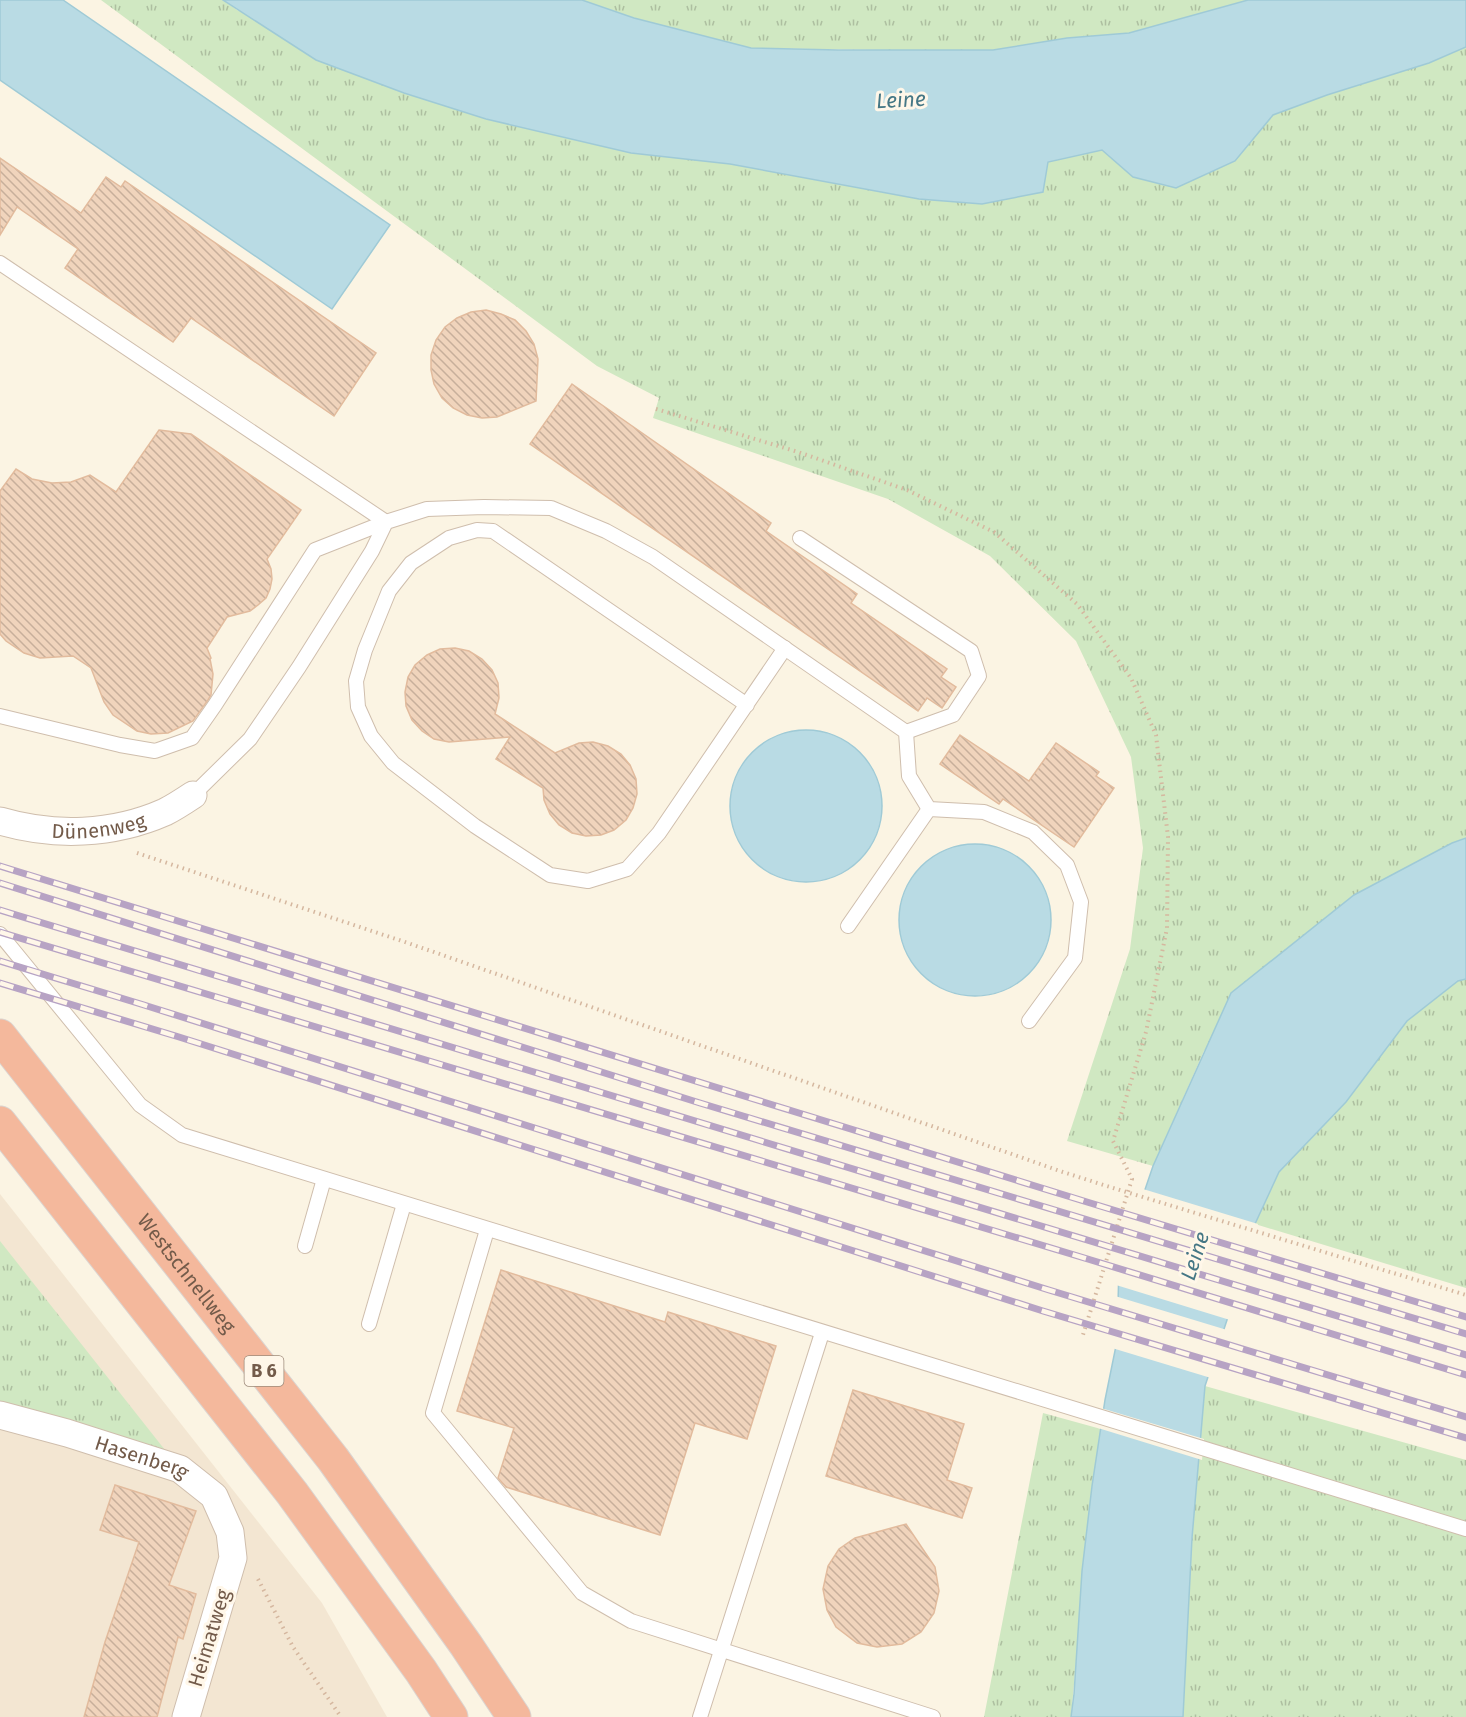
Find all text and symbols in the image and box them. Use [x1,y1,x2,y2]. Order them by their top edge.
water label: Leine [876,86,927,114]
street label: Dünenweg [51,808,149,843]
street label: Westschnellweg [133,1209,241,1338]
water label: Leine [1175,1228,1215,1284]
road number: B 6 [244,1356,284,1386]
street label: Hasenberg [92,1431,195,1484]
street label: Heimatweg [183,1586,235,1690]

